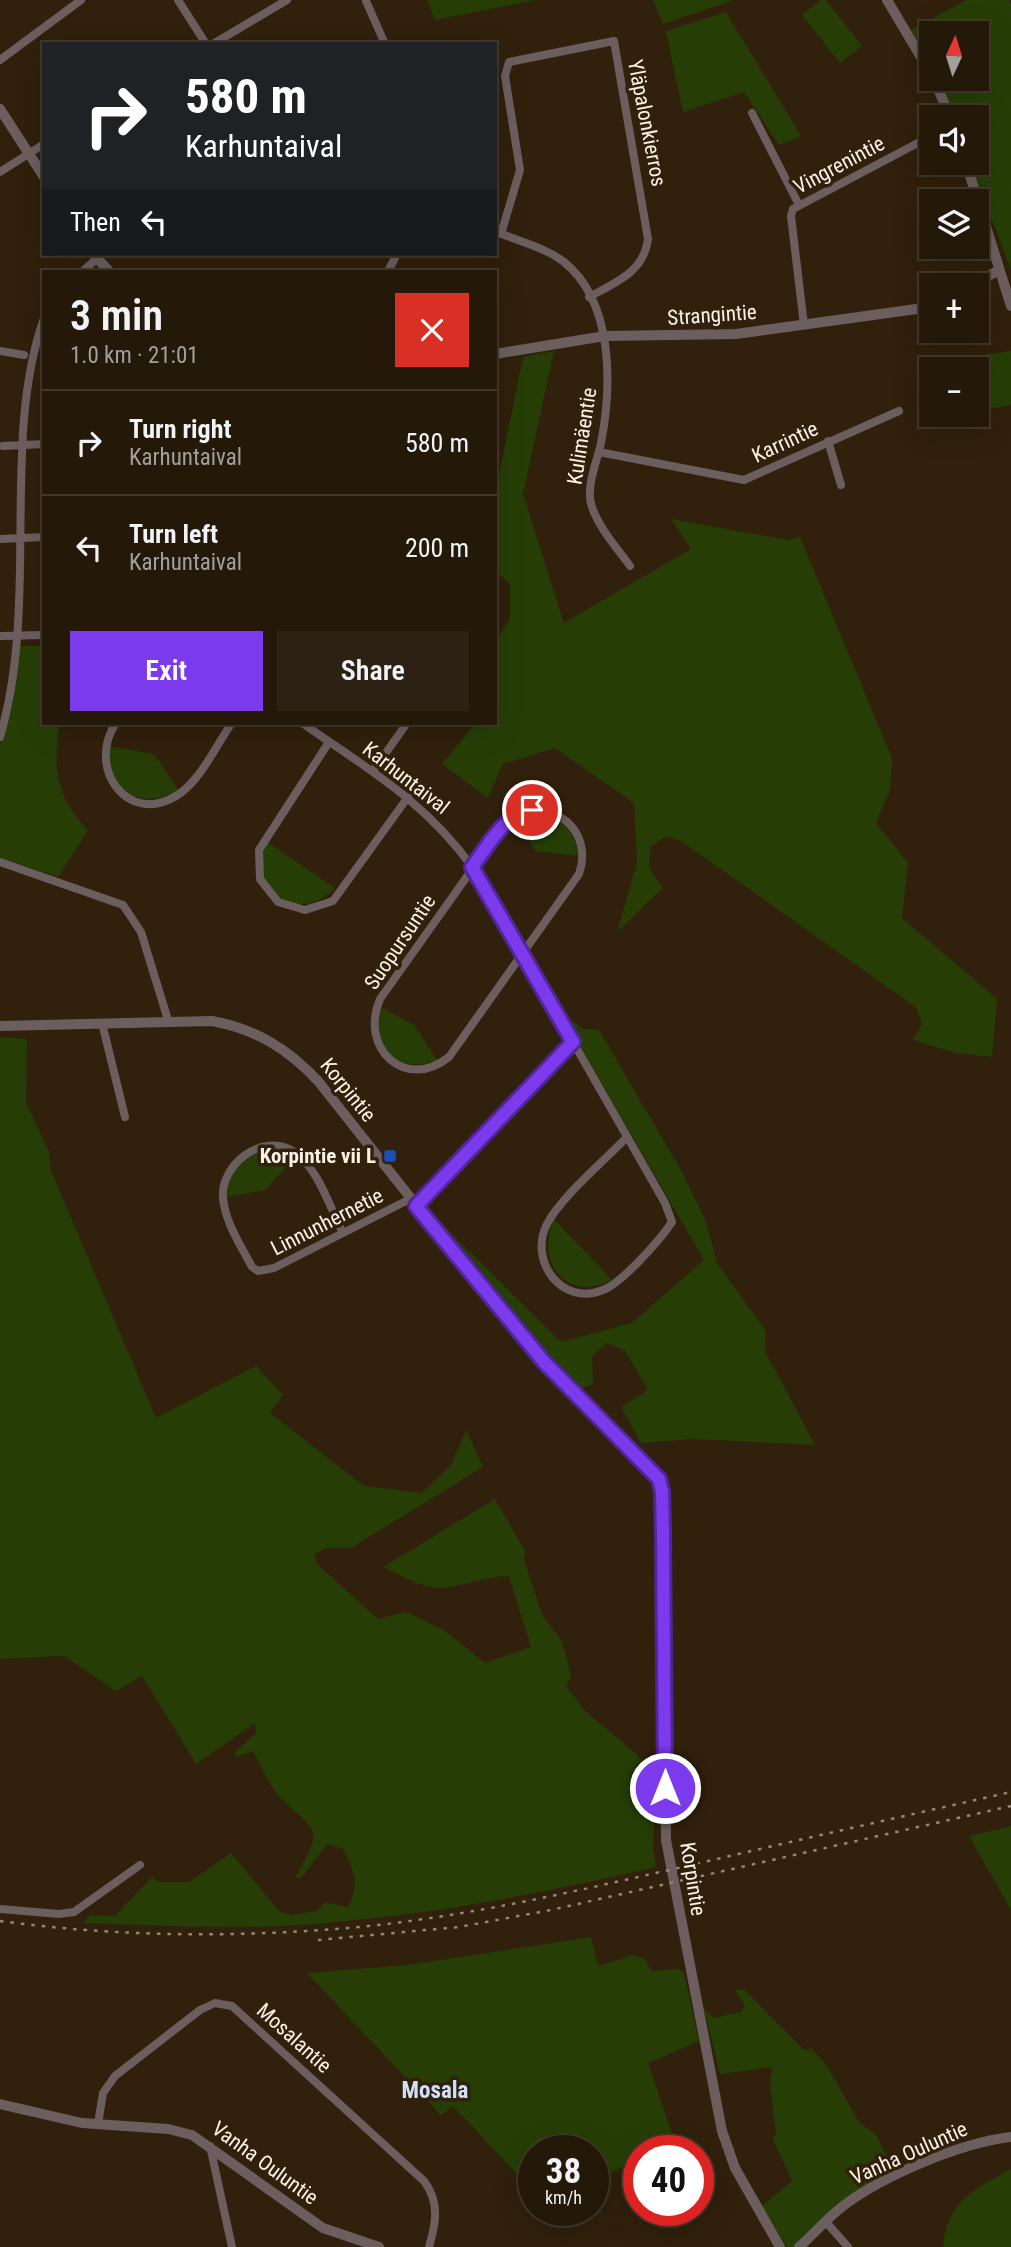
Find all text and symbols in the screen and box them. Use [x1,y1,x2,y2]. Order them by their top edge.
north arrow [919,21,989,91]
map controls [919,21,989,427]
street label: Yläpalonkierros [623,58,671,188]
text: 580 m [185,68,307,125]
icon: right [70,70,161,161]
button: sound [919,105,989,175]
text: Karhuntaival [185,127,342,165]
street label: Vingrenintie [790,131,889,199]
button: layers [919,189,989,259]
icon: left [135,203,173,241]
text: Then [70,207,121,237]
button: + [919,273,989,343]
text: 3 min [70,291,163,340]
button: close [395,293,469,367]
street label: Strangintie [666,300,758,330]
text: 1.0 km · 21:01 [70,342,199,369]
button: − [919,357,989,427]
street label: Kulimäentie [562,386,602,486]
text: Turn right [129,414,231,444]
street label: Karrintie [748,416,822,468]
icon: right [70,424,108,462]
text: 580 m [405,428,469,458]
text: Karhuntaival [129,444,242,471]
text: Turn left [129,519,218,549]
icon: left [70,529,108,567]
text: 200 m [405,533,469,563]
text: Karhuntaival [129,549,242,576]
button: Exit [70,631,263,711]
button: Share [277,631,469,711]
street label: Karhuntaival [358,737,454,819]
pin [502,780,562,840]
icon: arrive [513,791,551,829]
street label: Suopursuntie [360,890,441,994]
street label: Korpintie [315,1054,381,1127]
place label: Korpintie vii L [260,1144,376,1168]
marker: Korpintie vii L [382,1148,398,1164]
street label: Linnunhernetie [267,1183,387,1261]
position arrow [628,1751,702,1825]
street label: Korpintie [675,1840,711,1918]
street label: Mosalantie [252,1998,336,2078]
district label: Mosala [402,2077,469,2104]
street label: Vanha Ouluntie [207,2116,323,2210]
street label: Vanha Ouluntie [847,2116,971,2189]
speed limit sign: 40 [623,2135,714,2226]
text: 38 [546,2151,581,2192]
text: km/h [545,2187,582,2208]

